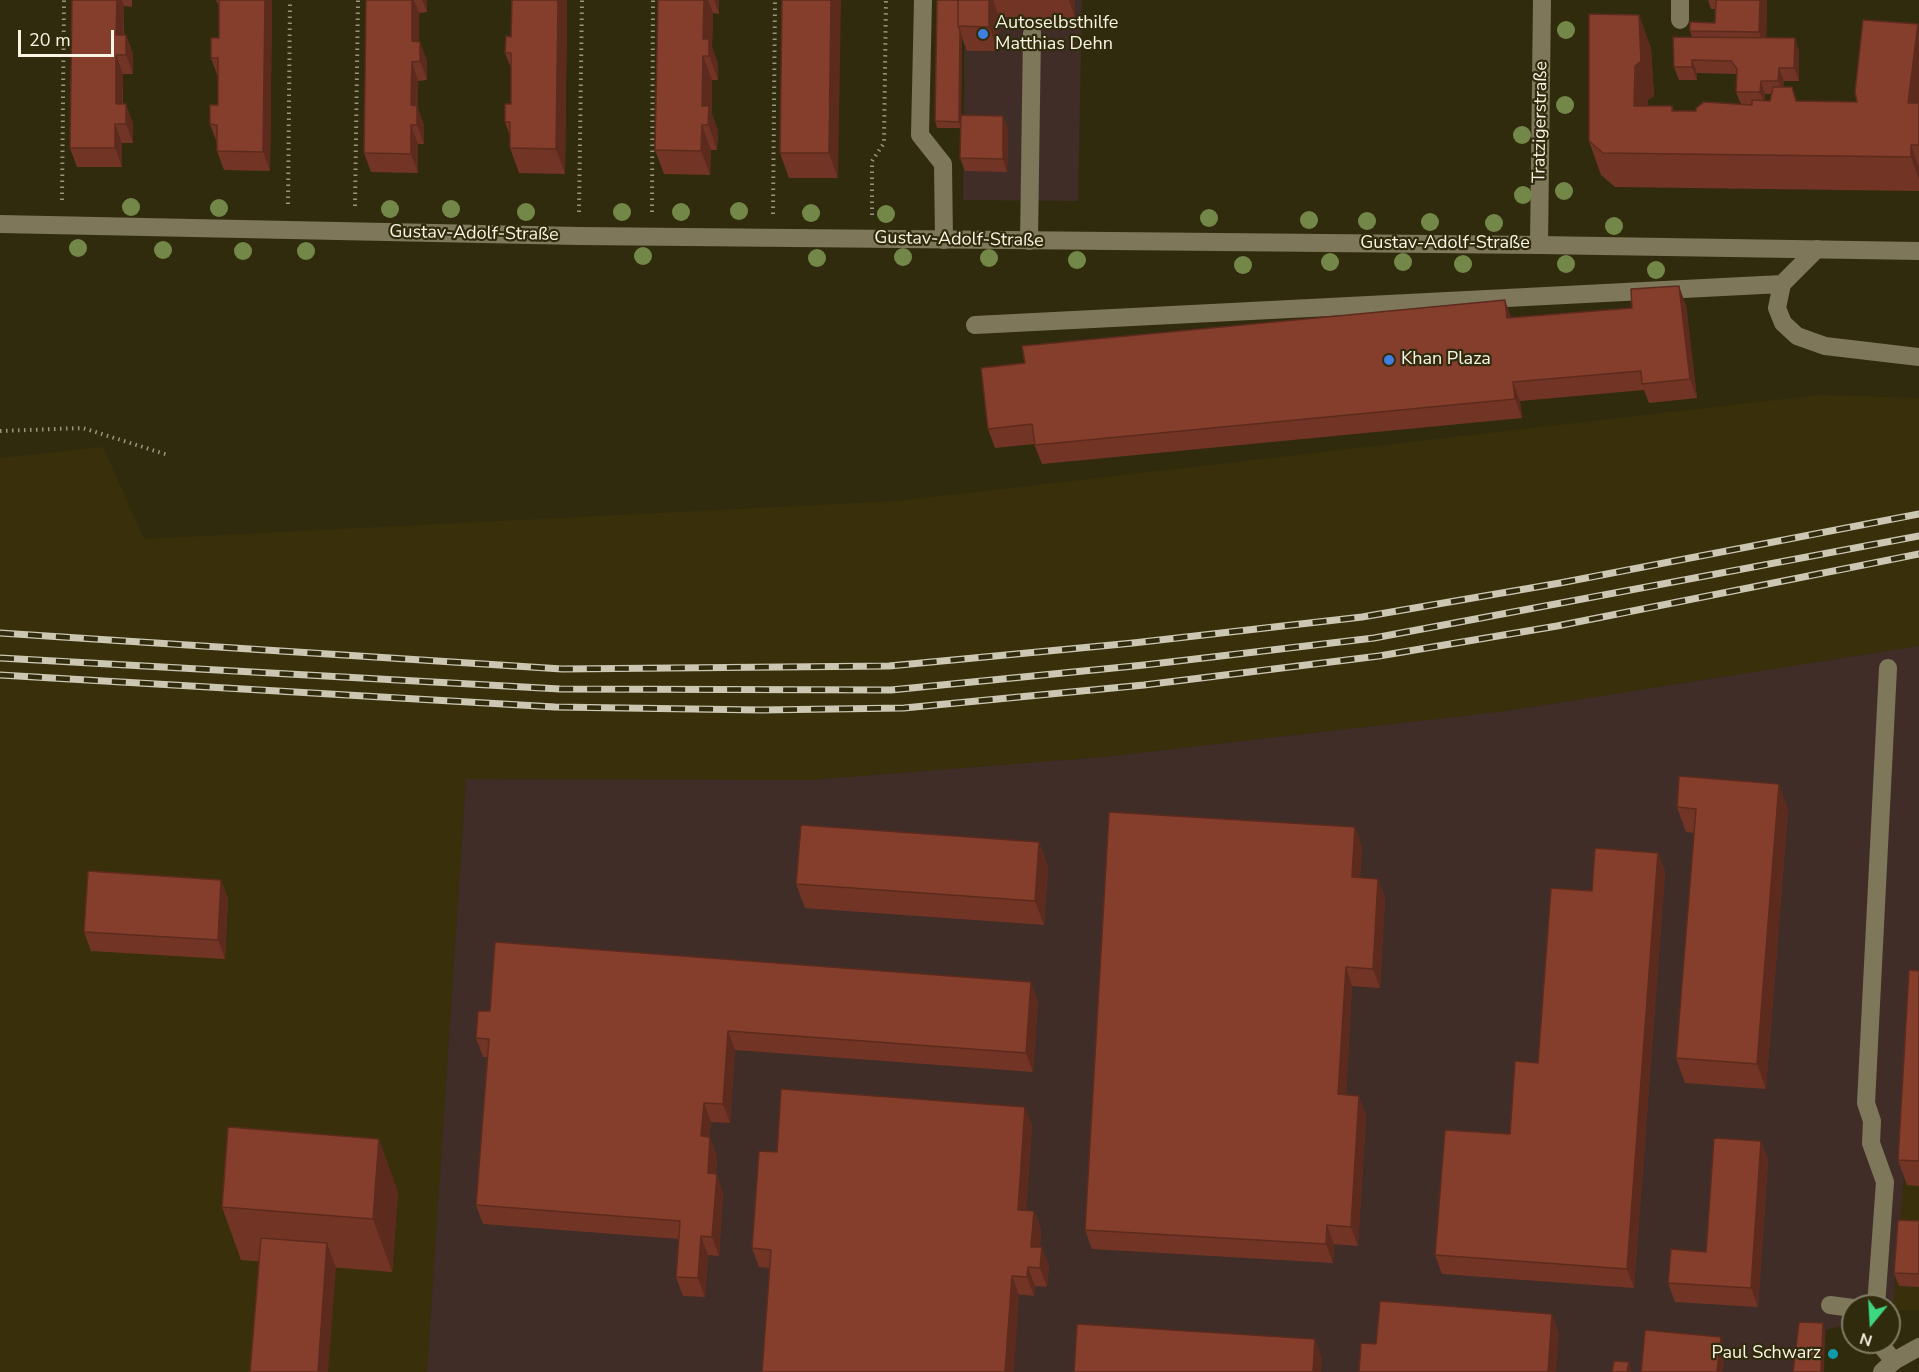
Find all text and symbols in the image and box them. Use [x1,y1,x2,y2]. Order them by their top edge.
place label: Autoselbsthilfe Matthias Dehn [995,13,1118,56]
scale bar [21,18,117,56]
marker: Autoselbsthilfe Matthias Dehn [976,27,990,41]
text: 20 m [29,28,71,52]
street label: Tratzigerstraße [1529,61,1553,183]
street label: Gustav-Adolf-Straße [389,222,559,246]
street label: Gustav-Adolf-Straße [874,228,1044,252]
street label: Gustav-Adolf-Straße [1360,233,1530,255]
place label: Khan Plaza [1401,349,1491,371]
marker: Khan Plaza [1382,353,1396,367]
north arrow [1841,1294,1901,1354]
text: N [1857,1327,1875,1352]
place label: Paul Schwarz [1712,1343,1821,1365]
marker: Paul Schwarz [1826,1347,1840,1361]

